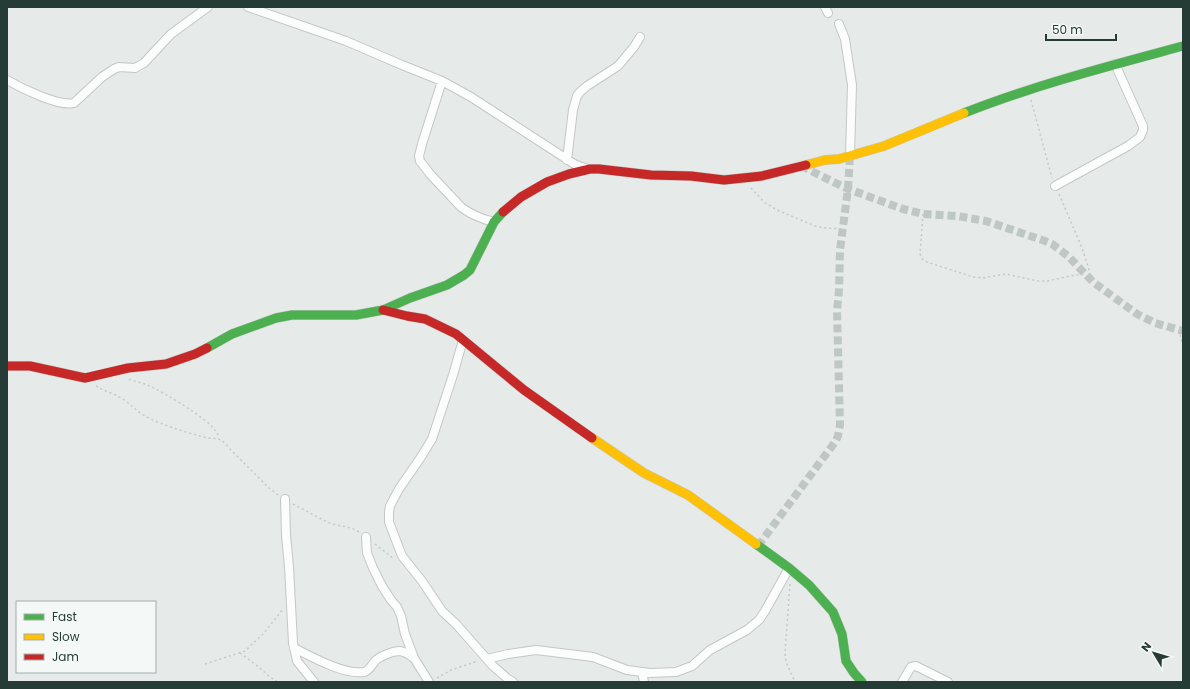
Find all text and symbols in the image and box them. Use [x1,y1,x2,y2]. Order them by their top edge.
scale bar [1046,16,1116,42]
text: 50 m [1052,21,1083,38]
legend [16,601,156,673]
text: Fast [52,608,77,625]
text: Slow [52,628,80,645]
north arrow [1134,633,1174,673]
text: N [1137,639,1155,655]
text: Jam [52,648,79,665]

